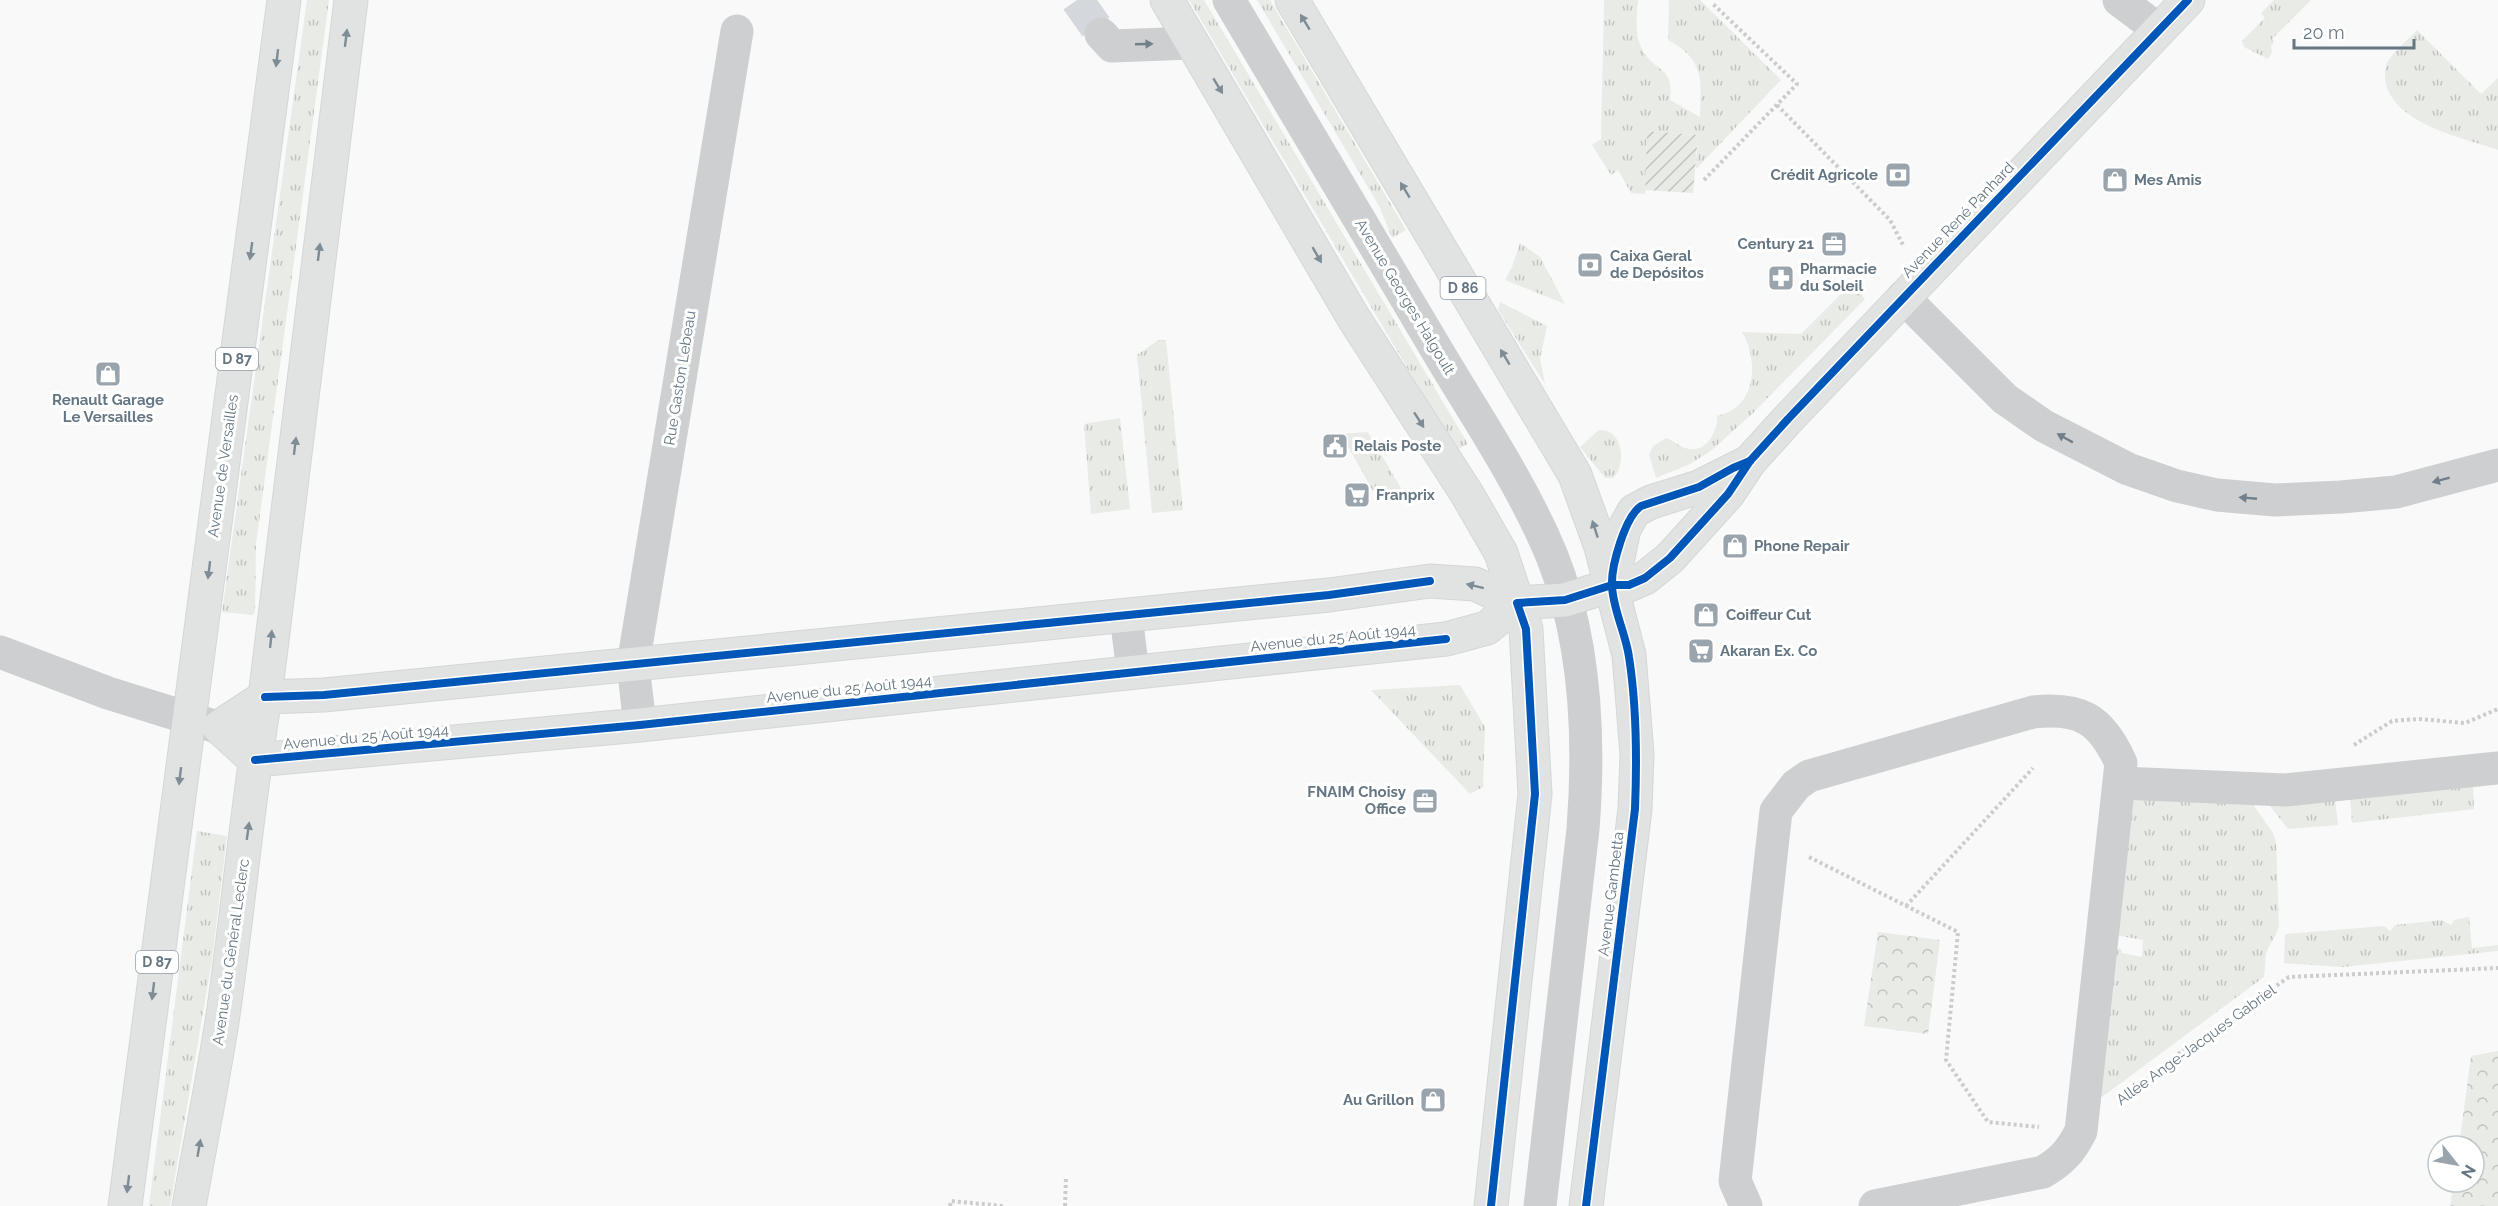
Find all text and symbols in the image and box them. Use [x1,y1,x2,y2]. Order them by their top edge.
scale bar [2294,12,2414,50]
one-way arrow [1300,14,1311,30]
text: 20 m [2303,22,2345,43]
one-way arrow [341,28,351,47]
one-way arrow [1135,40,1154,49]
one-way arrow [272,49,281,68]
one-way arrow [1213,78,1224,94]
street label: Avenue René Panhard [1898,158,2018,282]
bank icon: Crédit Agricole [1883,160,1913,190]
shop icon: Mes Amis [2100,165,2130,195]
place label: Crédit Agricole [1770,166,1878,184]
place label: Mes Amis [2134,171,2202,189]
one-way arrow [1400,181,1410,198]
street label: Avenue Georges Halgoult [1351,216,1459,378]
office icon: Century 21 [1819,229,1849,259]
place label: Century 21 [1738,235,1815,253]
one-way arrow [247,242,256,261]
one-way arrow [314,242,324,261]
one-way arrow [1312,247,1322,264]
place label: Caixa Geral de Depósitos [1610,247,1704,282]
bank icon: Caixa Geral de Depósitos [1575,250,1605,280]
place label: Pharmacie du Soleil [1800,260,1877,295]
pharmacy icon: Pharmacie du Soleil [1766,263,1796,293]
road number: D 86 [1440,277,1486,299]
street label: Rue Gaston Lebeau [660,309,700,447]
road number: D 87 [216,348,258,370]
one-way arrow [1499,349,1510,365]
shop icon: Renault Garage Le Versailles [93,359,123,389]
place label: Renault Garage Le Versailles [52,391,164,426]
street label: Avenue de Versailles [204,393,242,539]
one-way arrow [1414,412,1425,429]
public building icon: Relais Poste [1320,431,1350,461]
one-way arrow [2056,433,2073,443]
one-way arrow [290,436,300,455]
place label: Relais Poste [1354,437,1441,455]
one-way arrow [2432,476,2451,486]
supermarket icon: Franprix [1342,480,1372,510]
place label: Franprix [1376,486,1435,504]
one-way arrow [2239,493,2258,503]
one-way arrow [1590,520,1599,538]
shop icon: Phone Repair [1720,531,1750,561]
place label: Phone Repair [1754,537,1850,555]
one-way arrow [204,560,214,579]
one-way arrow [1466,580,1484,590]
shop icon: Coiffeur Cut [1691,600,1721,630]
place label: Coiffeur Cut [1726,606,1812,624]
street label: Avenue du 25 Août 1944 [1249,620,1417,656]
one-way arrow [266,629,276,648]
supermarket icon: Akaran Ex. Co [1686,636,1716,666]
place label: Akaran Ex. Co [1720,642,1817,660]
street label: Avenue du 25 Août 1944 [765,671,933,707]
street label: Avenue du 25 Août 1944 [283,721,449,753]
one-way arrow [176,767,185,786]
place label: FNAIM Choisy Office [1307,783,1407,818]
office icon: FNAIM Choisy Office [1410,786,1440,816]
one-way arrow [244,822,253,841]
street label: Avenue Gambetta [1594,831,1628,957]
street label: Avenue du Général Leclerc [209,858,253,1046]
road number: D 87 [136,951,178,973]
one-way arrow [148,981,158,1000]
street label: Allée Ange-Jacques Gabriel [2113,981,2280,1109]
shop icon: Au Grillon [1418,1085,1448,1115]
place label: Au Grillon [1343,1091,1414,1109]
north arrow [2426,1134,2486,1194]
one-way arrow [195,1139,204,1158]
text: N [2457,1161,2480,1182]
one-way arrow [123,1175,132,1194]

